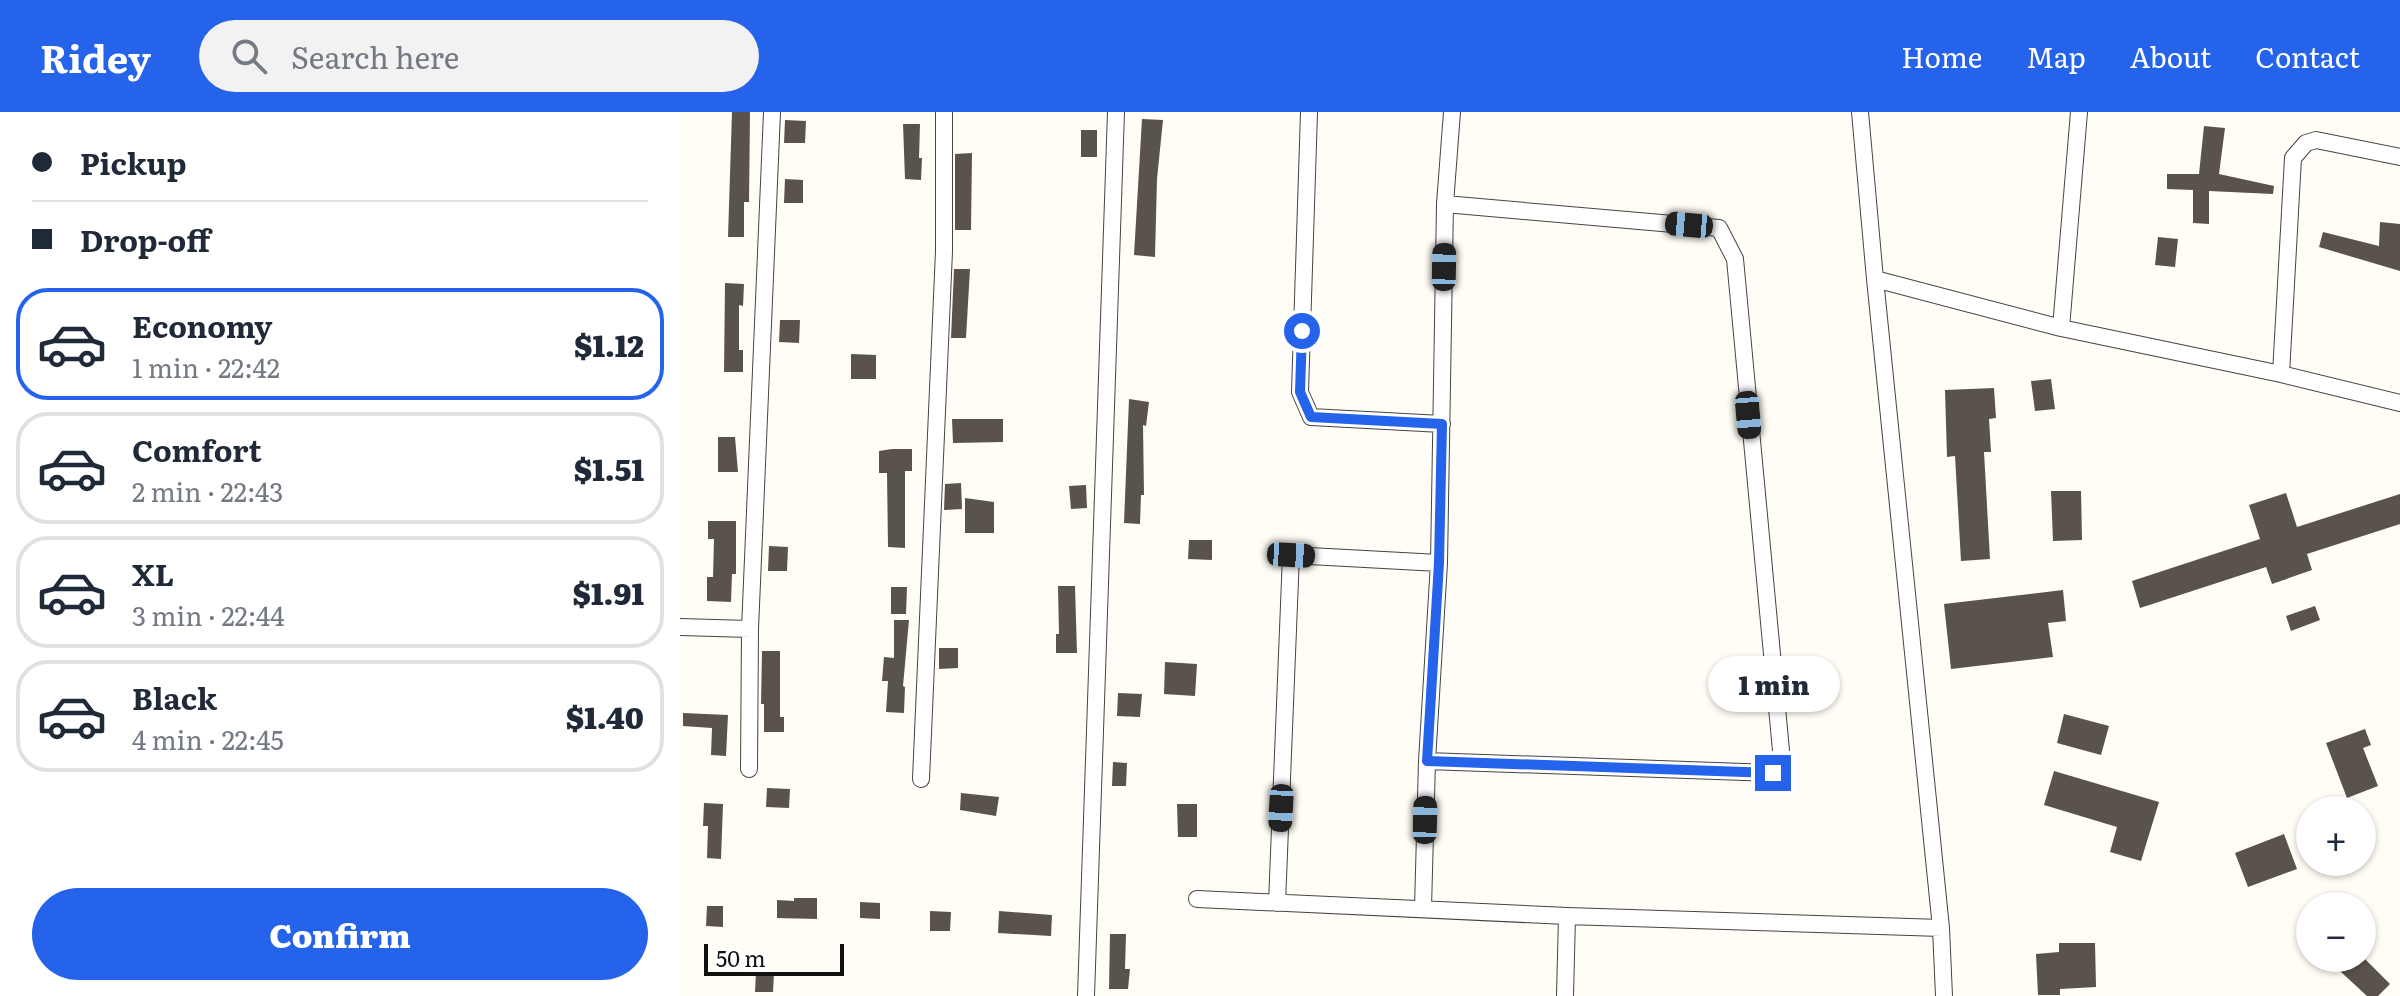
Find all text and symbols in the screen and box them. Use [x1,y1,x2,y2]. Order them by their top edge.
search box [199,20,759,92]
text: Ridey [40,28,151,85]
icon: search [227,34,271,78]
text: Search here [291,34,459,78]
text: Home [1901,35,1982,77]
text: Map [2026,35,2086,77]
text: About [2130,35,2211,77]
text: Contact [2255,35,2360,77]
text: Pickup [80,140,187,184]
car [1664,211,1714,239]
text: Drop-off [80,217,210,261]
car [1432,243,1456,291]
text: Economy [132,303,272,347]
icon: car [36,308,108,380]
route start [1284,313,1320,349]
text: $1.12 [574,322,644,366]
text: 1 min · 22:42 [132,347,280,386]
car [1734,390,1762,440]
text: Comfort [132,427,262,471]
icon: car [36,432,108,504]
text: $1.51 [574,446,644,490]
text: 2 min · 22:43 [132,471,283,510]
car [1266,542,1316,568]
text: XL [132,551,174,595]
icon: car [36,556,108,628]
text: $1.91 [572,570,644,614]
text: 3 min · 22:44 [132,595,285,634]
callout: 1 min [1707,657,1839,713]
text: 1 min [1739,664,1809,703]
text: Black [132,675,217,719]
icon: car [36,680,108,752]
text: $1.40 [566,694,644,738]
text: 4 min · 22:45 [132,719,284,758]
route end [1755,755,1791,791]
car [1268,783,1294,833]
car [1413,796,1437,844]
map controls [2296,796,2376,972]
button: + [2296,796,2376,876]
button: Confirm [32,888,648,980]
button: − [2296,892,2376,972]
scale bar [704,940,844,976]
text: 50 m [716,941,766,974]

